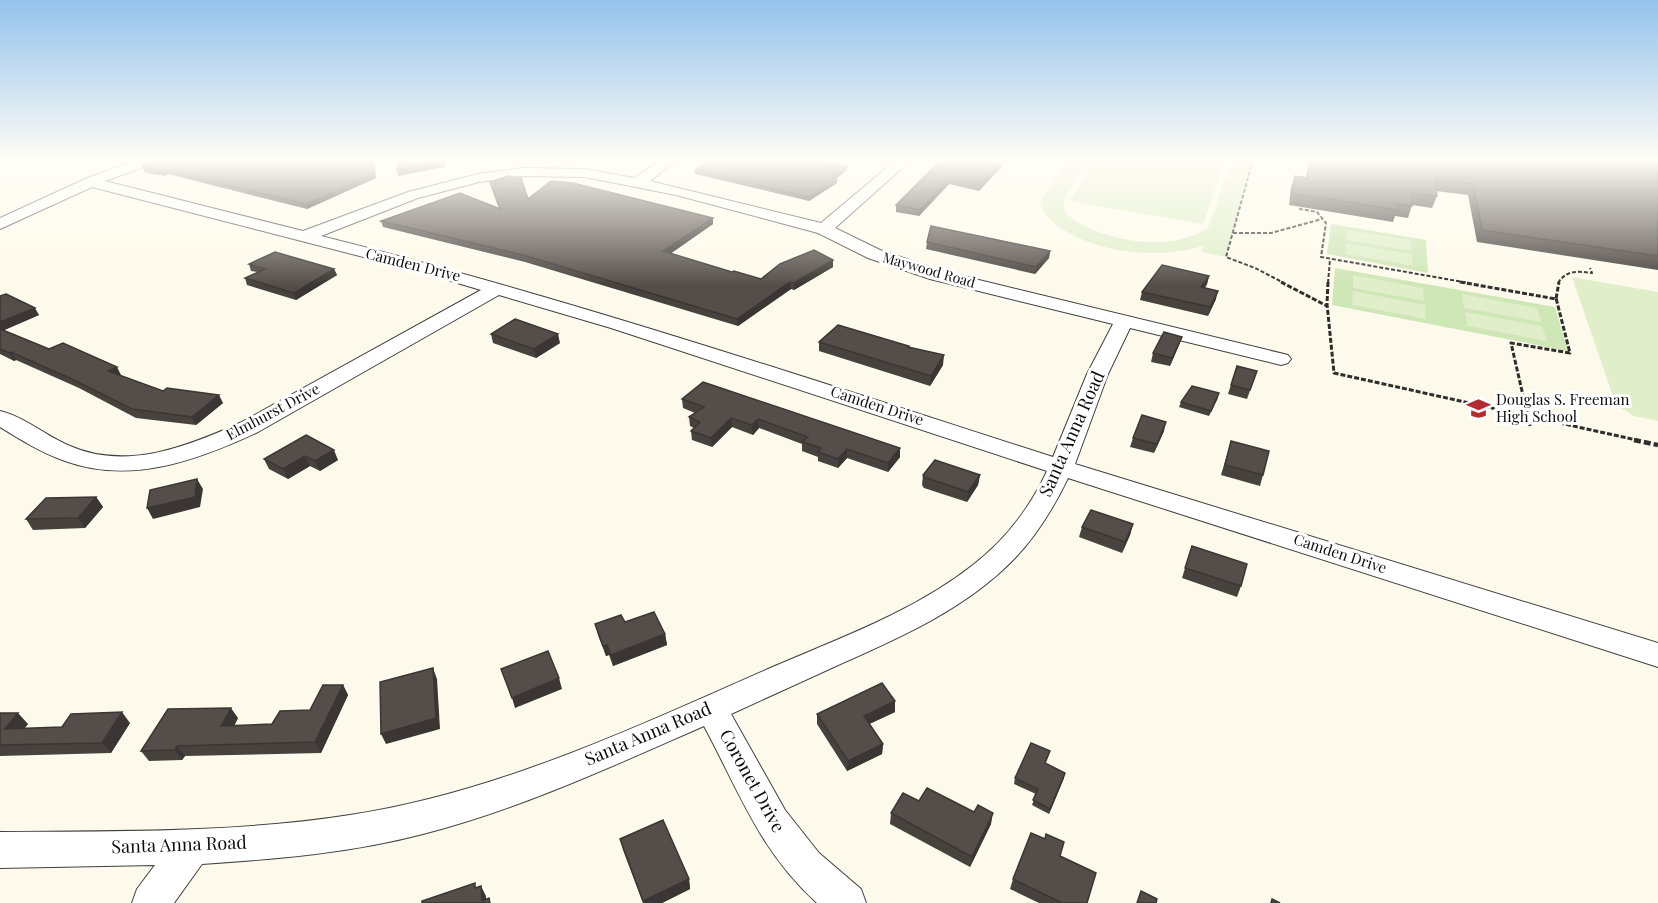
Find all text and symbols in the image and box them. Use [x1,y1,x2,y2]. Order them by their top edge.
street label: Camden Drive [364,243,463,285]
street label: Maywood Road [881,247,978,292]
street label: Santa Anna Road [1033,366,1110,500]
street label: Elmhurst Drive [222,378,323,444]
street label: Camden Drive [828,381,926,430]
place label: Douglas S. Freeman High School [1496,389,1629,426]
school or university icon: Douglas S. Freeman High School [1465,396,1491,422]
street label: Camden Drive [1291,529,1389,578]
street label: Santa Anna Road [581,695,715,771]
street label: Coronet Drive [715,725,791,836]
street label: Santa Anna Road [111,830,248,858]

